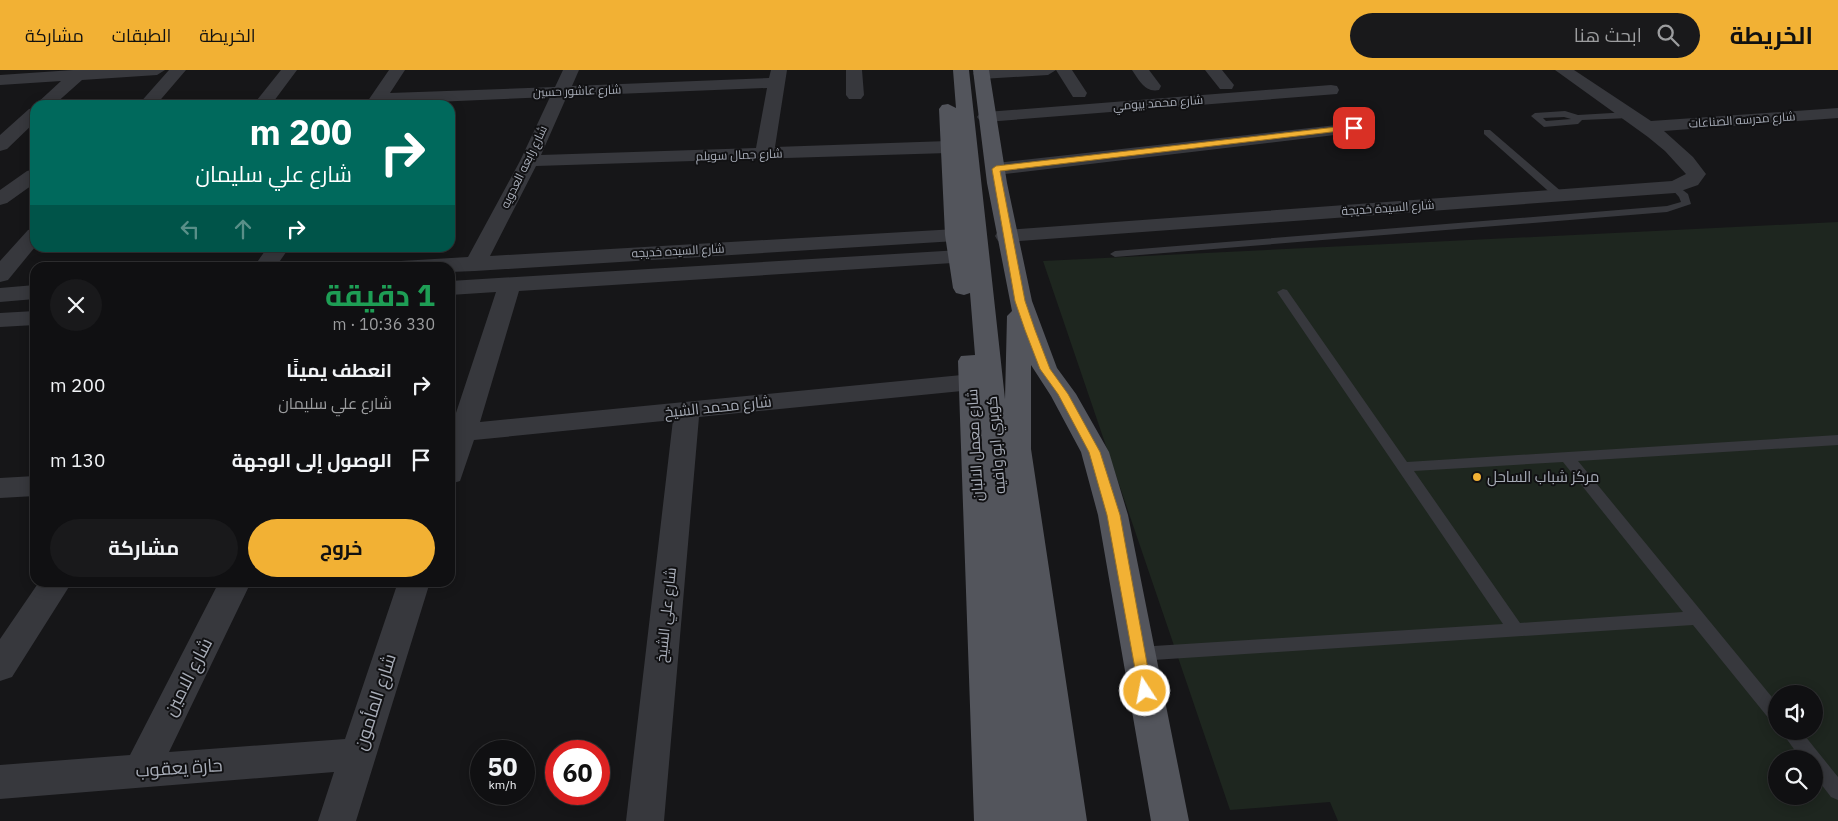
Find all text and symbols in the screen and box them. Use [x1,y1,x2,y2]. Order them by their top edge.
search box [1350,13,1700,58]
text: الخريطة [1730,19,1813,51]
icon: search [1654,21,1682,49]
text: ابحث هنا [1574,23,1642,47]
text: مشاركة [25,24,84,47]
text: الطبقات [112,24,171,47]
text: الخريطة [199,24,256,47]
street label: شارع عاشور حسين [533,81,622,101]
street label: شارع محمد بيومي [1112,92,1204,116]
pin [1333,107,1375,149]
street label: شارع مدرسه الصناعات [1688,108,1796,132]
text: 200 m [249,109,352,155]
icon: arrive [1340,114,1368,142]
icon: right [370,120,435,185]
street label: شارع رابعه العدويه [497,123,551,211]
street label: شارع جمال سويلم [695,145,783,165]
text: شارع علي سليمان [195,159,352,188]
street label: شارع السيدة خديجة [1341,197,1435,219]
icon: left [176,215,204,243]
icon: ahead [229,215,257,243]
icon: right [282,215,310,243]
street label: شارع السيده خديجه [631,241,725,261]
text: 1 دقيقة [325,275,435,314]
button: close [50,279,102,331]
text: 330 m · 10:36 [333,314,435,334]
text: انعطف يمينًا [286,358,392,382]
icon: right [407,371,435,399]
text: 200 m [50,373,105,397]
street label: شارع معمل الالبان [962,388,989,502]
street label: شارع محمد الشيخ [663,391,773,424]
text: شارع علي سليمان [278,393,392,413]
street label: كوبري ابو وافيه [982,395,1012,495]
icon: arrive [407,446,435,474]
text: 130 m [50,448,105,472]
text: الوصول إلى الوجهة [232,448,392,472]
place label: مركز شباب الساحل [1487,467,1599,487]
marker: مركز شباب الساحل [1471,471,1483,483]
button: مشاركة [50,519,238,577]
button: خروج [248,519,435,577]
street label: شارع علي الشيخ [651,566,683,664]
street label: شارع الامين [158,634,218,720]
street label: شارع المأمون [348,651,402,753]
position arrow [1118,664,1170,716]
map controls [1768,685,1823,805]
button: sound [1768,685,1823,740]
speed limit sign: 60 [545,740,610,805]
text: 50 [487,750,518,783]
button: search [1768,750,1823,805]
street label: حارة يعقوب [135,753,223,782]
text: km/h [488,777,517,792]

